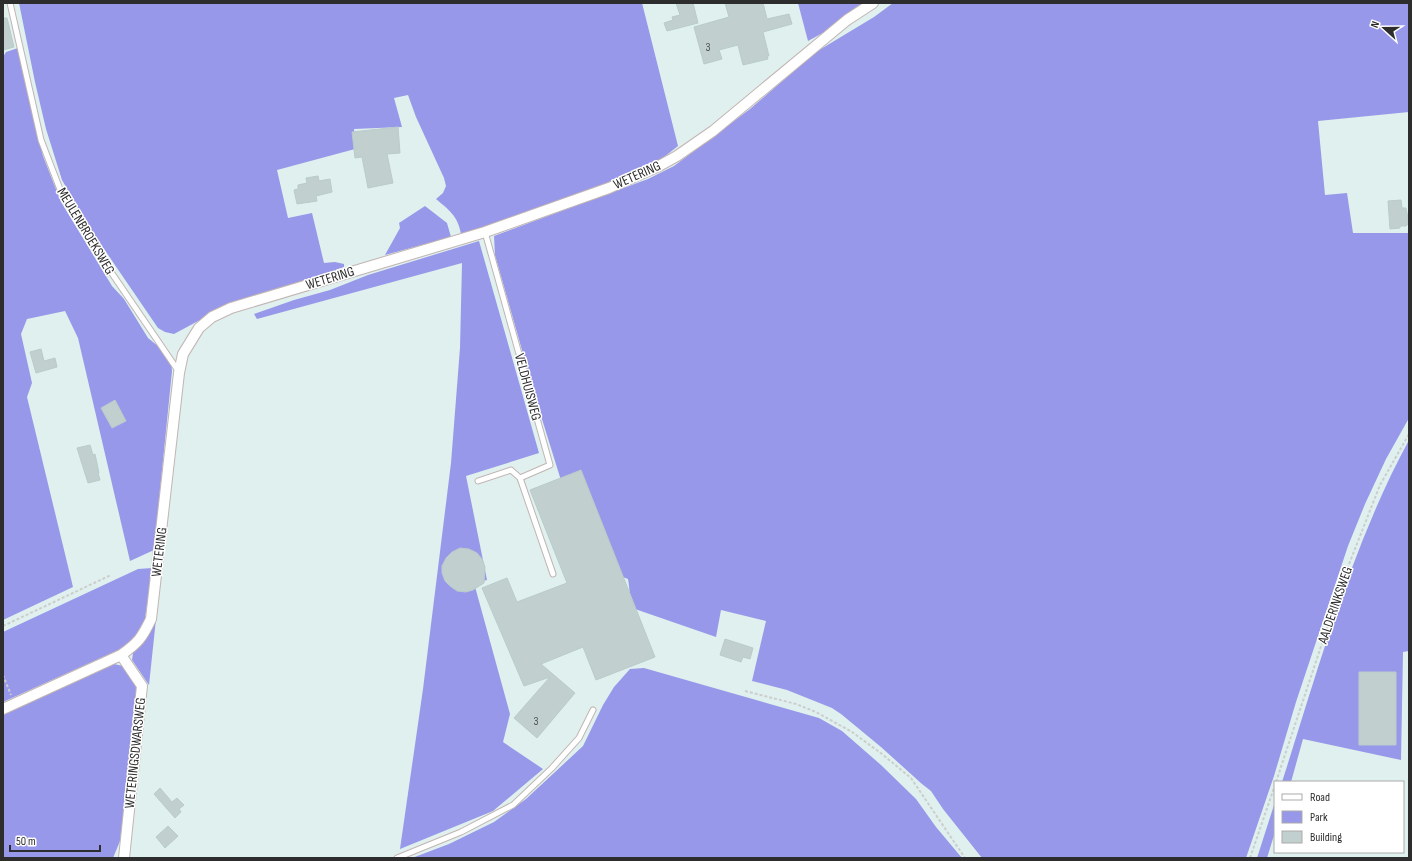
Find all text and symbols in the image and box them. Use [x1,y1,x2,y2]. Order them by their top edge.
north arrow [1364,8,1404,48]
text: N [1368,19,1382,30]
house number: 3 [705,40,711,55]
street label: WETERING [611,157,663,193]
street label: MEULENBROEKSWEG [53,184,119,278]
street label: WETERING [304,263,356,293]
street label: VELDHUISWEG [511,352,545,422]
street label: WETERING [148,526,170,578]
street label: AALDERINKSWEG [1314,564,1356,647]
street label: WETERINGSDWARSWEG [121,697,149,809]
house number: 3 [533,714,539,729]
legend [1274,781,1404,853]
text: Road [1310,790,1330,805]
text: Park [1310,810,1328,825]
scale bar [10,827,100,853]
text: Building [1310,830,1342,845]
text: 50 m [16,834,36,849]

